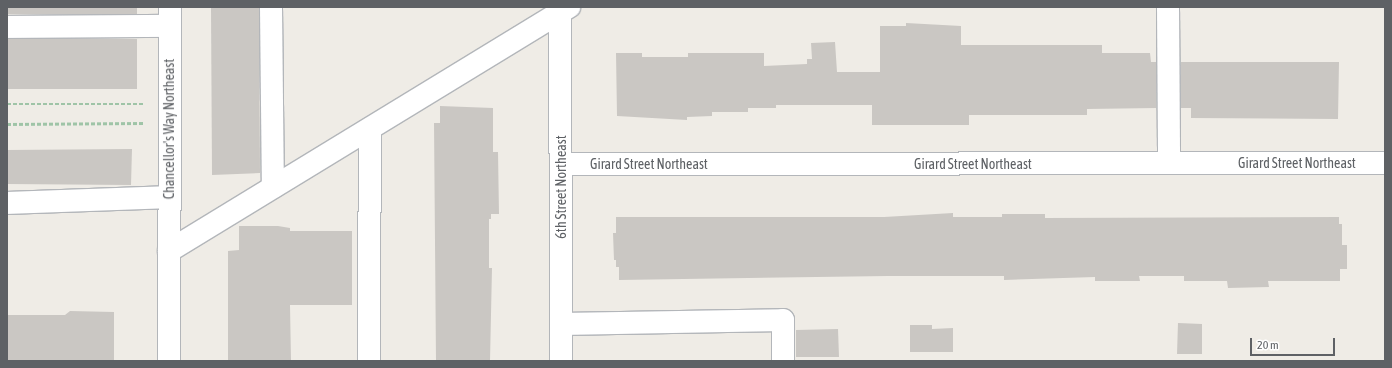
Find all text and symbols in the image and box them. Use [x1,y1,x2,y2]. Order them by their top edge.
street label: Chancellor's Way Northeast [161,59,177,199]
street label: 6th Street Northeast [553,135,569,239]
street label: Girard Street Northeast [1238,155,1356,171]
street label: Girard Street Northeast [590,156,708,172]
street label: Girard Street Northeast [914,156,1032,172]
scale bar [1252,330,1337,356]
text: 20 m [1257,338,1279,352]

